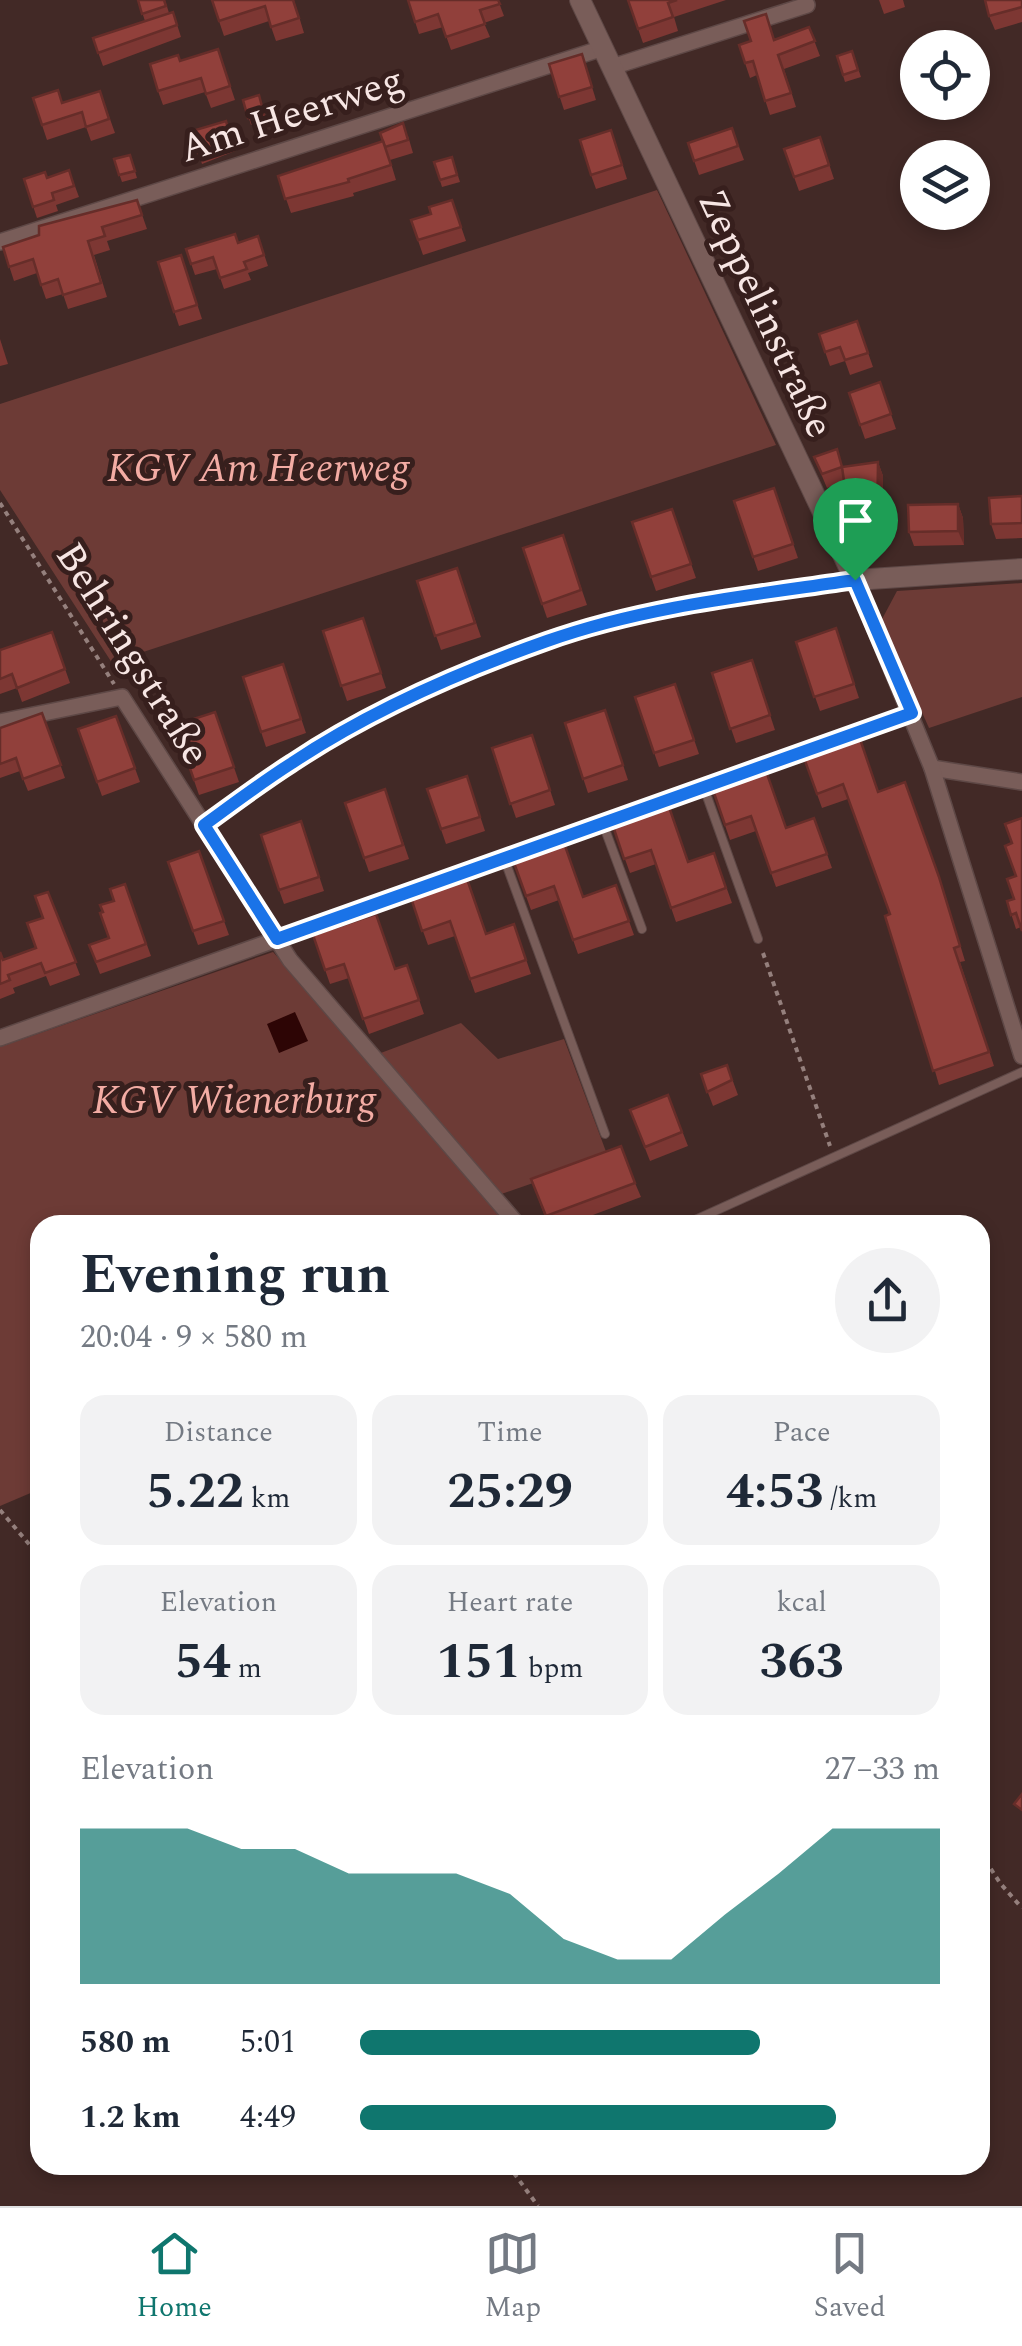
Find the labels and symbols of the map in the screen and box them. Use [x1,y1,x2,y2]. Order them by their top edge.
street label: Am Heerweg [172,50,412,180]
street label: Zeppelinstraße [681,180,849,448]
park label: KGV Am Heerweg [107,439,410,500]
pin [813,478,898,581]
street label: Behringstraße [39,531,225,778]
park label: KGV Wienerburg [93,1071,377,1132]

